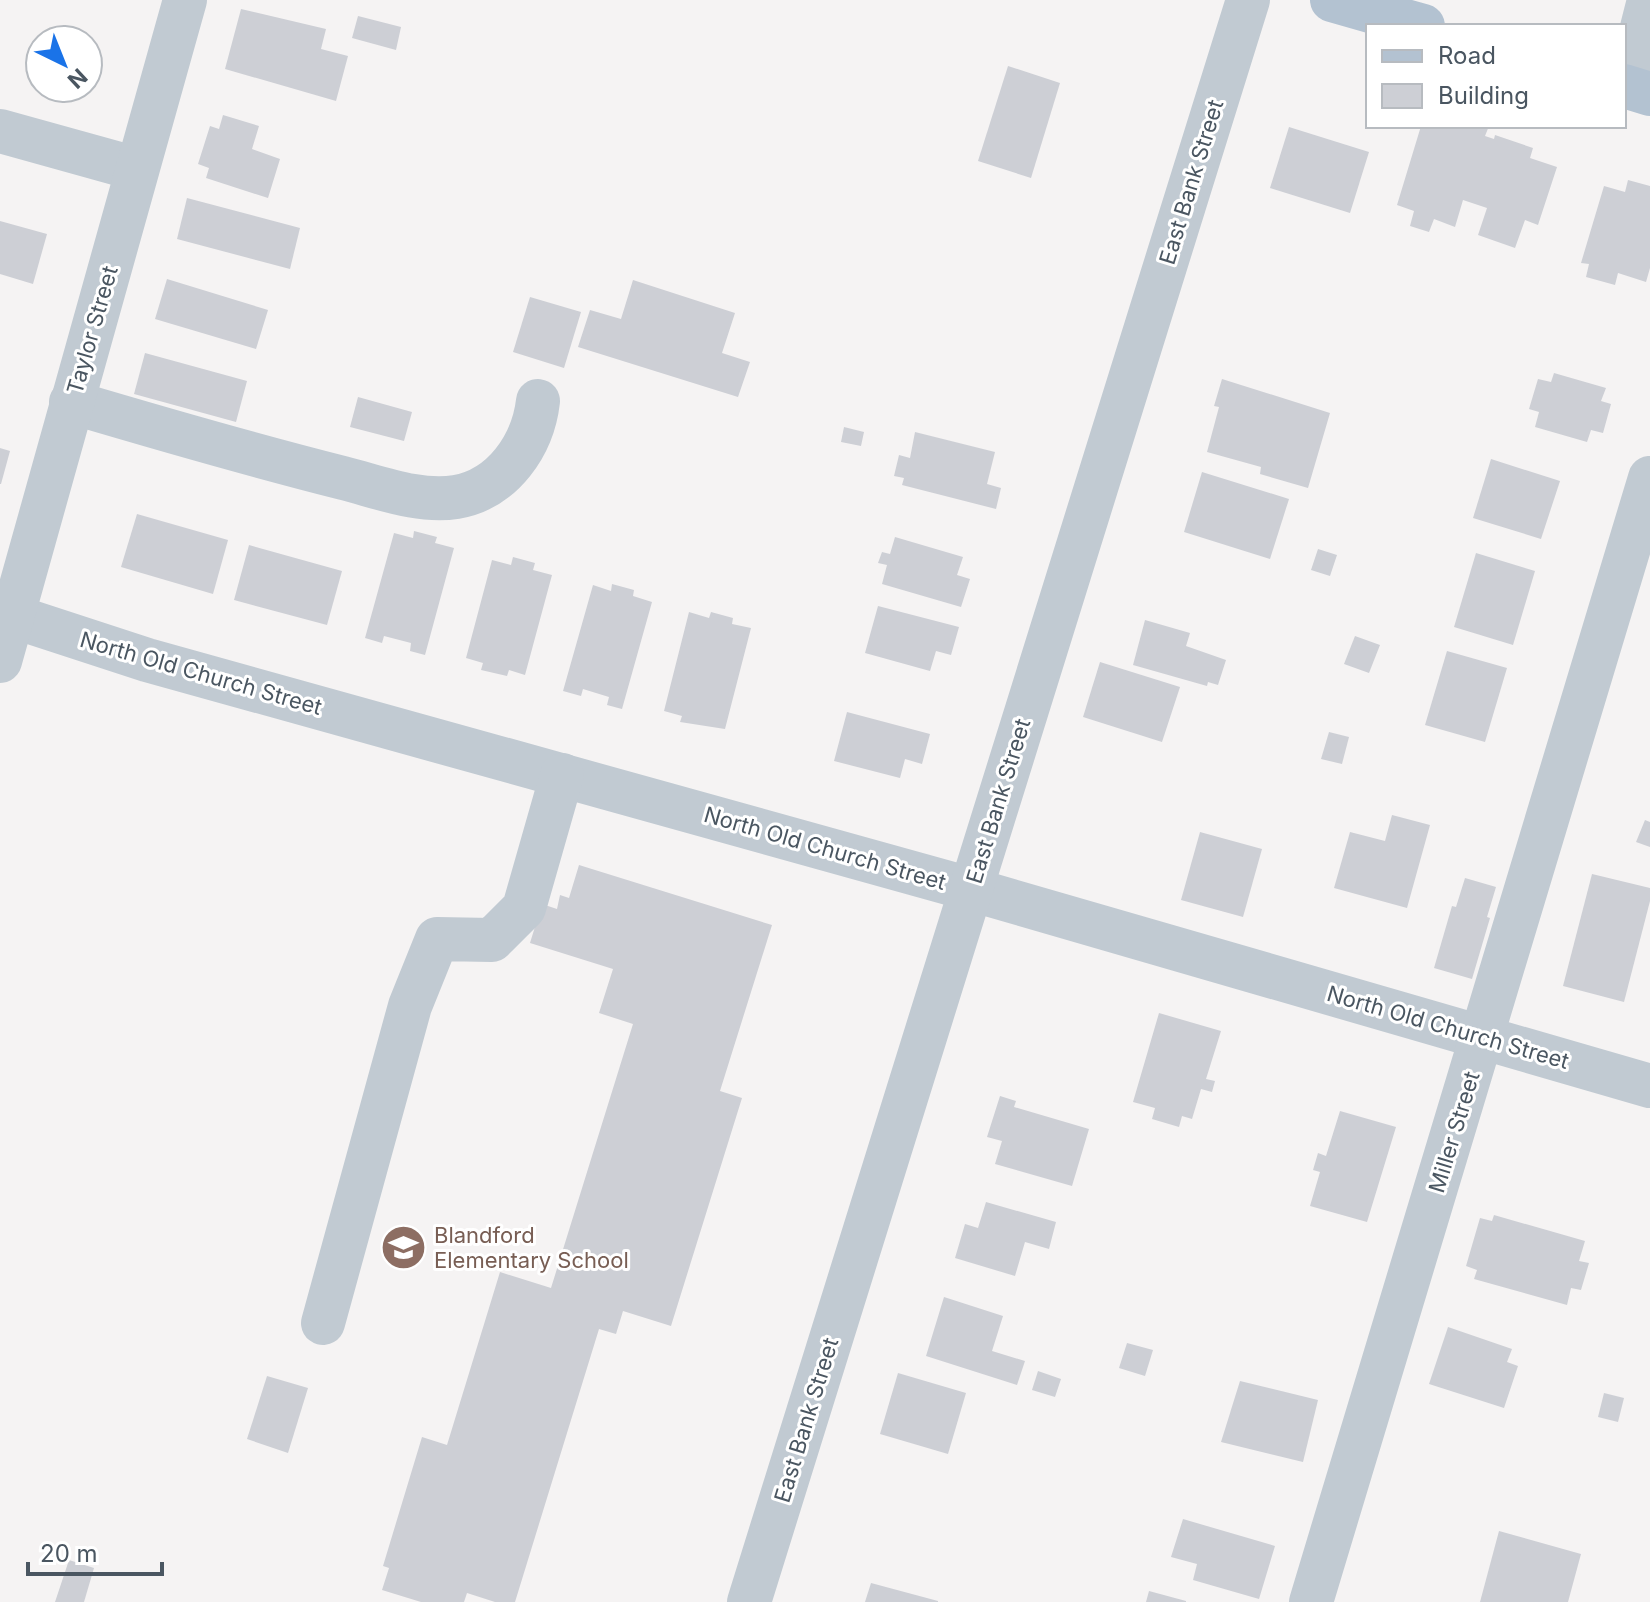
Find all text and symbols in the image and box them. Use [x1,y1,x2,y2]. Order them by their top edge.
north arrow [24,24,104,104]
legend [1366,24,1626,128]
text: Road [1438,41,1496,70]
text: N [63,63,93,94]
text: Building [1438,81,1529,110]
street label: East Bank Street [1154,97,1228,267]
street label: Taylor Street [61,263,123,397]
street label: North Old Church Street [77,626,325,720]
street label: East Bank Street [961,716,1035,886]
street label: North Old Church Street [701,801,949,895]
street label: North Old Church Street [1324,980,1572,1074]
street label: Miller Street [1423,1068,1485,1196]
place label: Blandford Elementary School [434,1222,629,1273]
school or university icon: Blandford Elementary School [379,1224,427,1272]
street label: East Bank Street [769,1335,843,1505]
scale bar [28,1526,162,1576]
text: 20 m [40,1539,98,1568]

